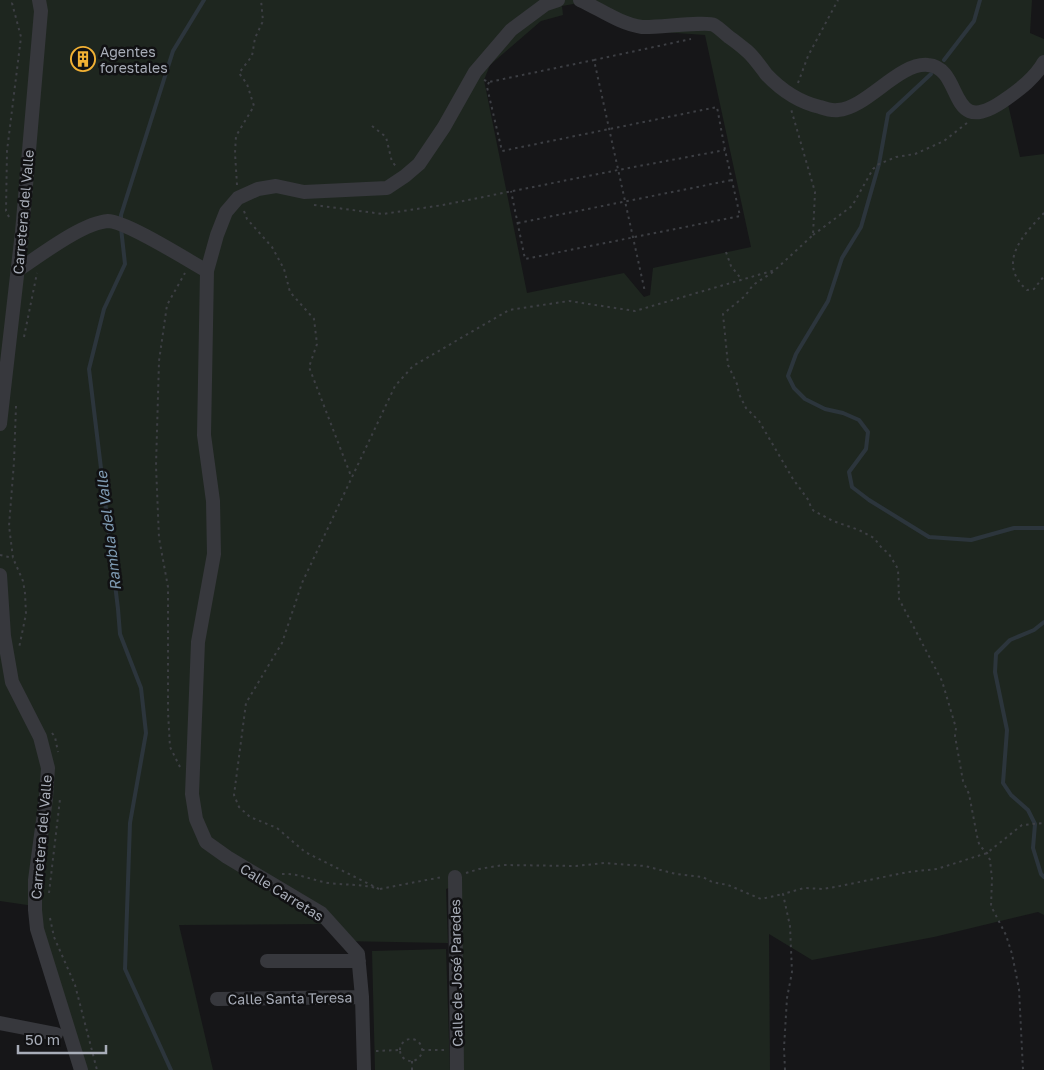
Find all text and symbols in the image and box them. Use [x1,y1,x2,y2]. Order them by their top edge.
place label: Agentes forestales [100,43,168,76]
building icon: Agentes forestales [70,46,96,72]
street label: Carretera del Valle [9,149,37,275]
water label: Rambla del Valle [92,469,124,592]
street label: Carretera del Valle [27,774,55,900]
street label: Calle Carretas [237,860,327,924]
street label: Calle de José Paredes [446,899,466,1047]
street label: Calle Santa Teresa [228,988,352,1008]
scale bar [18,1022,105,1054]
text: 50 m [25,1030,60,1048]

